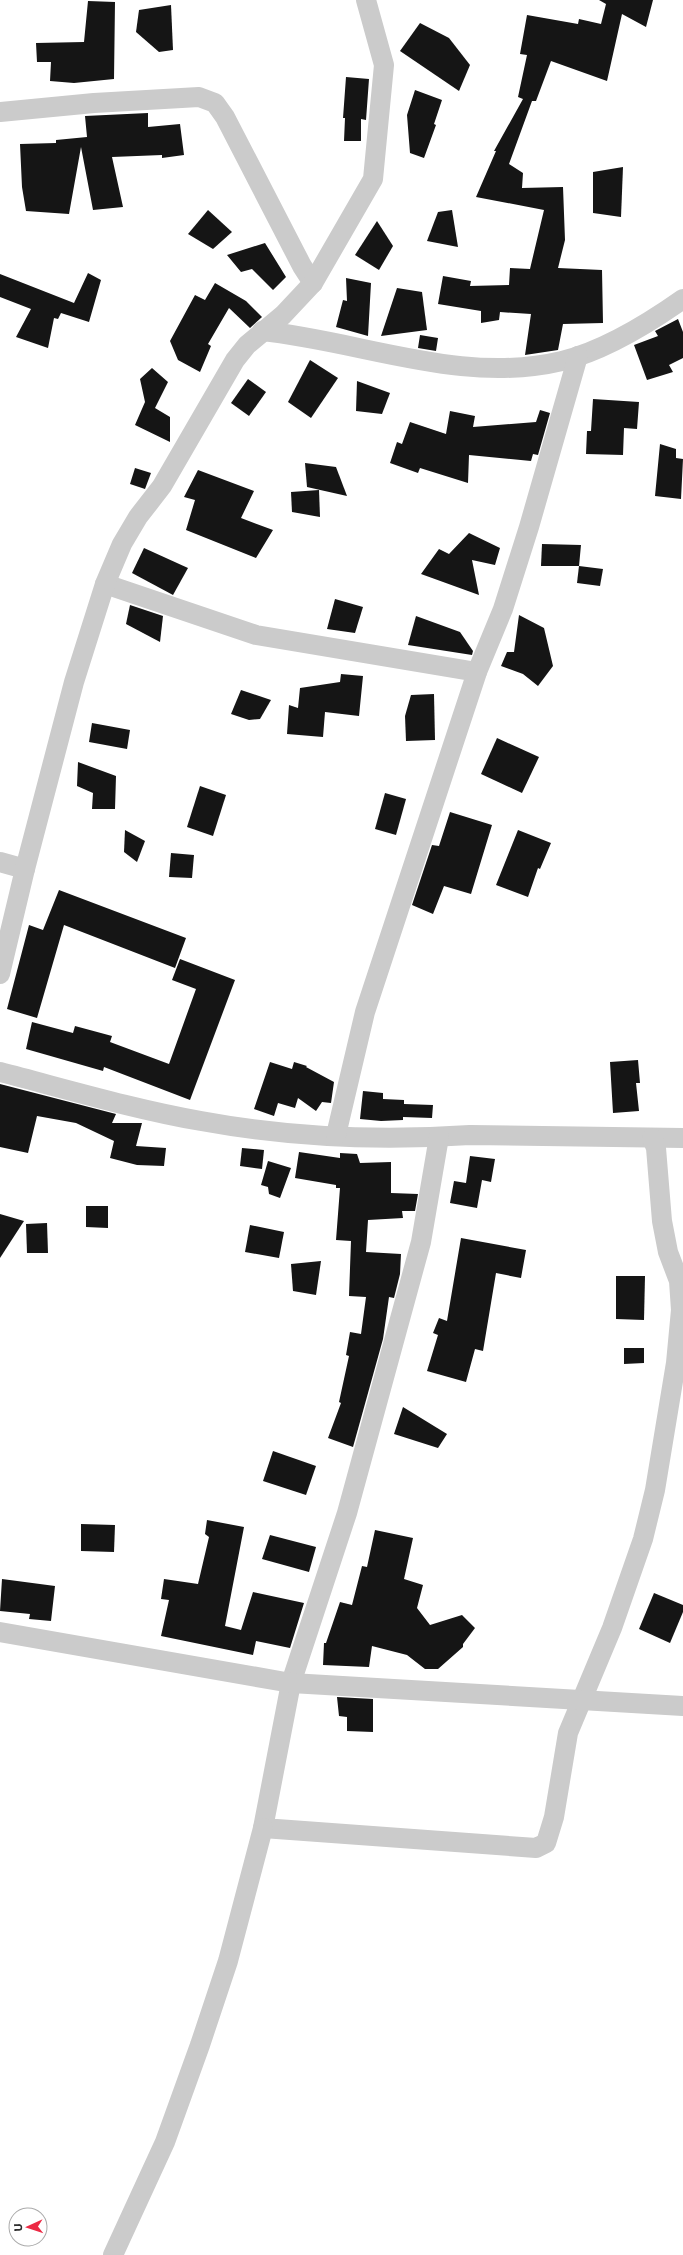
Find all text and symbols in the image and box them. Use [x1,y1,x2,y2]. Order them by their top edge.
north arrow [8,2207,48,2247]
text: U [11,2223,24,2232]

